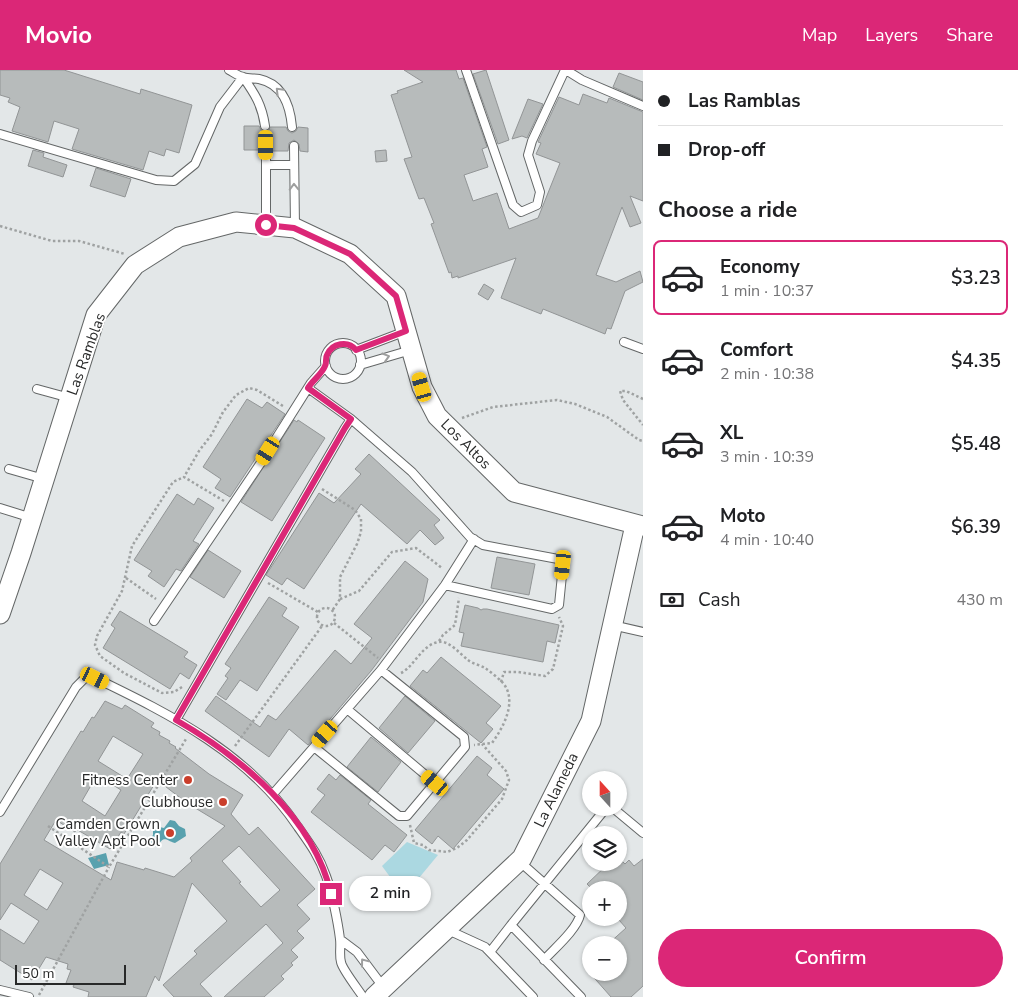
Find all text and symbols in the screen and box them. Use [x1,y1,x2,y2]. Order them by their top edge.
text: Movio [25,19,92,51]
text: Map [802,23,837,47]
text: Layers [865,23,918,47]
text: Share [946,23,993,47]
one-way arrow [276,88,285,97]
text: Las Ramblas [688,88,801,114]
car [258,130,273,160]
text: Drop-off [688,137,765,163]
one-way arrow [289,183,299,190]
text: Choose a ride [658,195,797,225]
route start [255,214,277,236]
text: Economy [720,254,800,280]
icon: car [660,255,705,300]
text: $3.23 [951,265,1001,291]
text: 1 min · 10:37 [720,280,814,302]
street label: Las Ramblas [62,310,110,398]
text: Comfort [720,337,793,363]
icon: car [660,338,705,383]
text: $4.35 [951,348,1001,374]
one-way arrow [381,353,389,363]
text: 2 min · 10:38 [720,363,814,385]
car [410,371,433,403]
street label: Los Altos [436,414,496,474]
text: XL [720,420,743,446]
icon: car [660,421,705,466]
text: $5.48 [951,431,1001,457]
car [253,434,282,468]
text: 3 min · 10:39 [720,446,814,468]
text: Moto [720,503,766,529]
icon: car [660,504,705,549]
text: $6.39 [951,514,1001,540]
text: 4 min · 10:40 [720,529,814,551]
car [553,549,572,581]
icon: cash [658,586,686,614]
text: Cash [698,587,740,613]
text: 430 m [956,589,1003,611]
car [78,665,111,691]
car [309,718,340,750]
street label: La Alameda [529,749,583,831]
car [418,768,451,798]
place label: Fitness Center [82,770,179,790]
north arrow [582,771,628,816]
map controls [582,771,627,981]
marker: Fitness Center [182,774,194,786]
place label: Clubhouse [141,792,213,812]
marker: Clubhouse [217,796,229,808]
place label: Camden Crown Valley Apt Pool [54,814,161,851]
button: layers [582,826,627,871]
marker: Camden Crown Valley Apt Pool [164,827,176,839]
callout: 2 min [348,876,431,912]
button: + [582,881,627,926]
text: 2 min [370,882,410,904]
route end [320,883,342,905]
button: Confirm [658,929,1003,987]
button: − [582,936,627,981]
one-way arrow [362,959,370,968]
scale bar [15,962,126,985]
text: 50 m [22,964,54,983]

